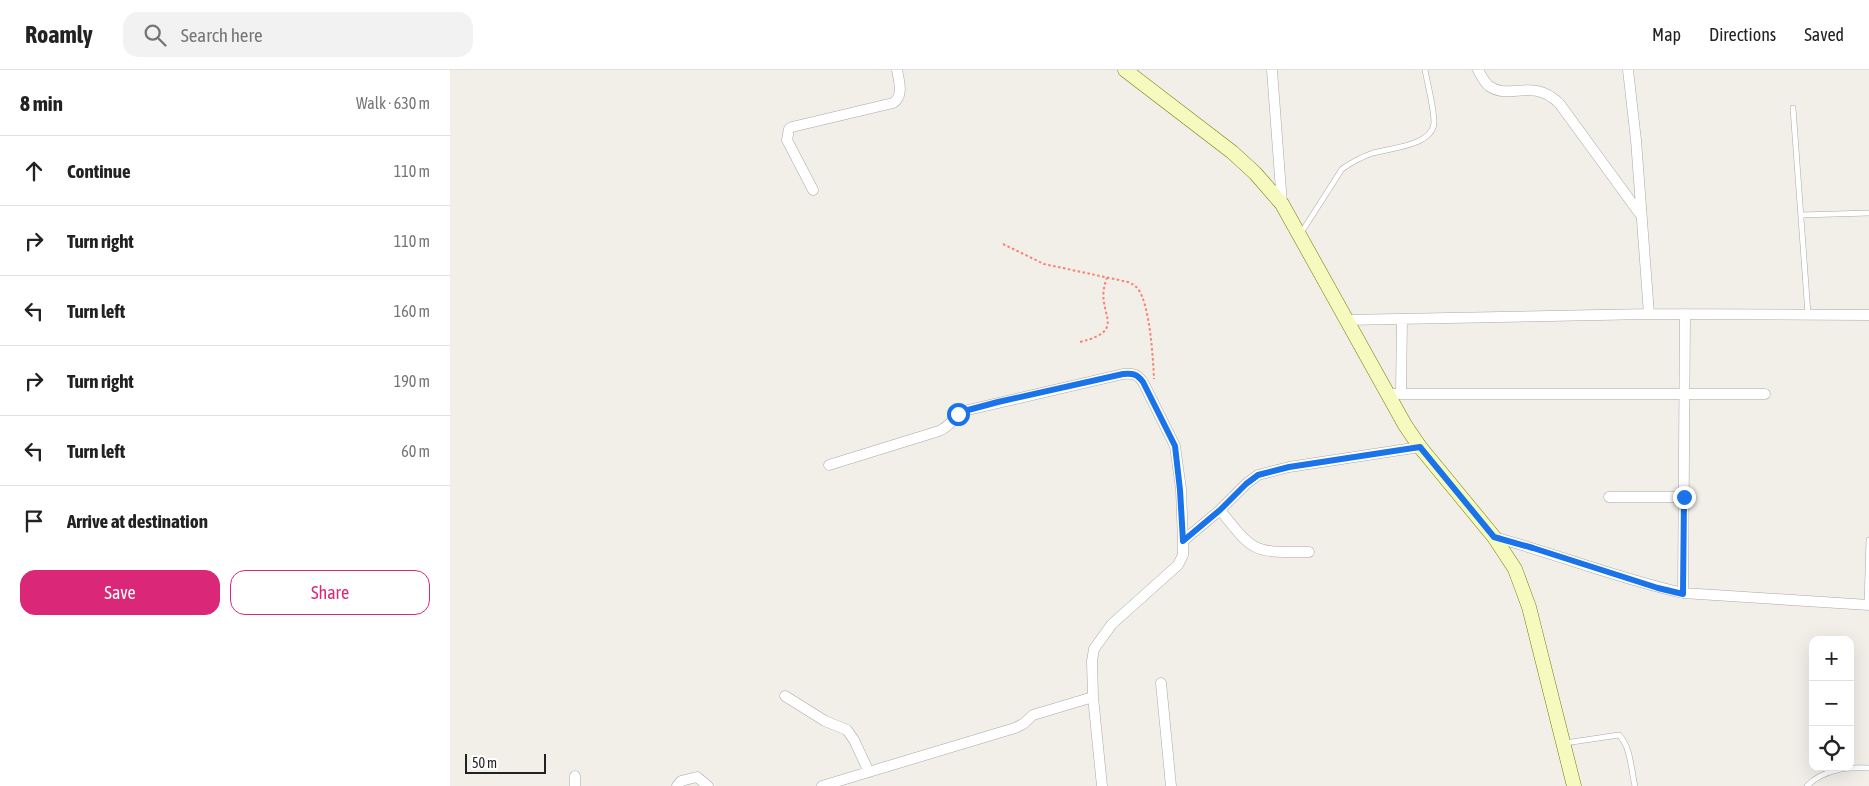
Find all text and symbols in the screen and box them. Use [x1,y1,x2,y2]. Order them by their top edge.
search box [123,12,473,57]
text: Roamly [25,21,93,48]
icon: search [141,21,169,49]
text: Search here [181,24,263,46]
text: Map [1652,24,1681,45]
text: Directions [1709,24,1776,45]
text: Saved [1804,24,1844,45]
text: 8 min [20,91,63,115]
text: Walk · 630 m [356,94,430,112]
icon: ahead [20,157,48,185]
text: Continue [67,160,131,182]
text: 110 m [394,162,430,180]
icon: right [20,227,48,255]
text: Turn right [67,230,134,252]
text: 110 m [394,232,430,250]
icon: left [20,297,48,325]
text: Turn left [67,300,125,322]
text: 160 m [394,302,430,320]
icon: right [20,367,48,395]
text: Turn right [67,370,134,392]
text: 190 m [394,372,430,390]
route start [947,403,970,426]
icon: left [20,437,48,465]
text: Turn left [67,440,125,462]
text: 60 m [401,442,430,460]
route end [1673,486,1696,509]
icon: arrive [20,507,48,535]
text: Arrive at destination [67,510,208,532]
button: Save [20,570,220,615]
button: Share [230,570,430,615]
map controls [1809,636,1854,771]
button: + [1809,636,1854,681]
button: − [1809,681,1854,726]
button: locate [1809,726,1854,771]
scale bar [465,751,546,774]
text: 50 m [472,755,497,771]

